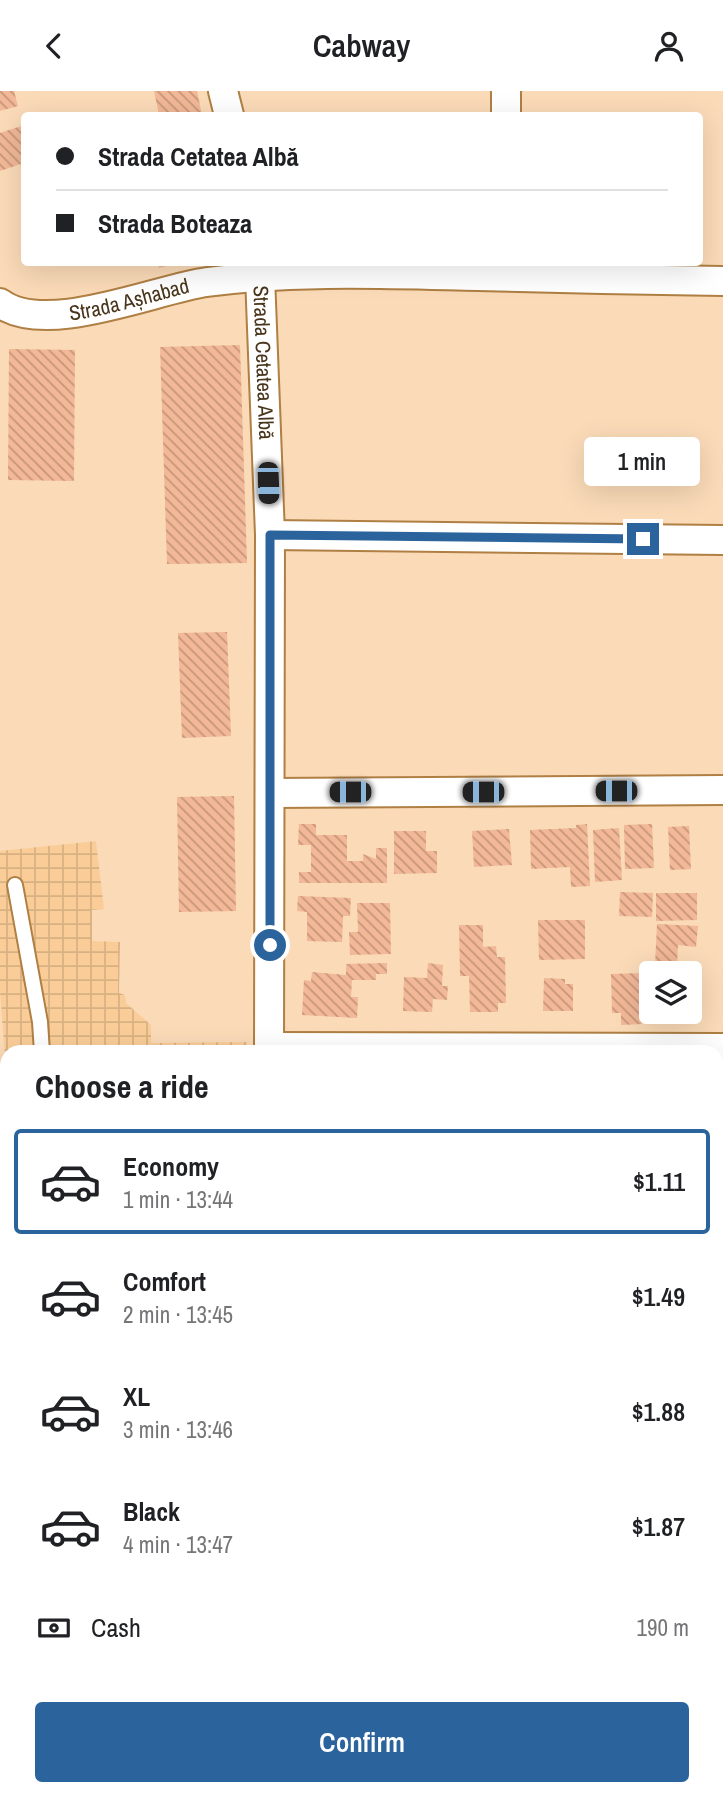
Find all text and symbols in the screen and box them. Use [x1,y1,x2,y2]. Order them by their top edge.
text: Cabway [313,24,410,67]
icon: back [35,27,73,65]
icon: person [650,27,688,65]
text: Strada Cetatea Albă [98,139,299,174]
text: Strada Boteaza [98,206,252,241]
street label: Strada Așhabad [67,271,192,327]
street label: Strada Cetatea Albă [246,285,281,441]
callout: 1 min [585,437,701,487]
text: 1 min [618,446,666,477]
car [257,462,280,504]
route end [627,523,659,555]
car [596,781,638,802]
car [330,782,372,803]
car [463,782,505,803]
route start [254,929,286,961]
map controls [639,961,702,1024]
button: layers [639,961,702,1024]
text: Choose a ride [35,1065,209,1108]
text: Economy [123,1149,219,1184]
icon: car [39,1150,102,1213]
text: $1.11 [633,1164,685,1199]
text: 1 min · 13:44 [123,1184,233,1215]
text: Comfort [123,1264,206,1299]
icon: car [39,1265,102,1328]
text: $1.49 [632,1279,685,1314]
text: 2 min · 13:45 [123,1299,233,1330]
text: XL [123,1379,150,1414]
icon: car [39,1380,102,1443]
text: $1.88 [632,1394,685,1429]
text: 3 min · 13:46 [123,1414,233,1445]
text: Black [123,1494,180,1529]
icon: car [39,1495,102,1558]
text: $1.87 [632,1509,685,1544]
text: 4 min · 13:47 [123,1529,233,1560]
icon: cash [35,1609,73,1647]
text: Cash [91,1610,141,1645]
text: 190 m [637,1612,689,1643]
button: Confirm [35,1702,689,1782]

